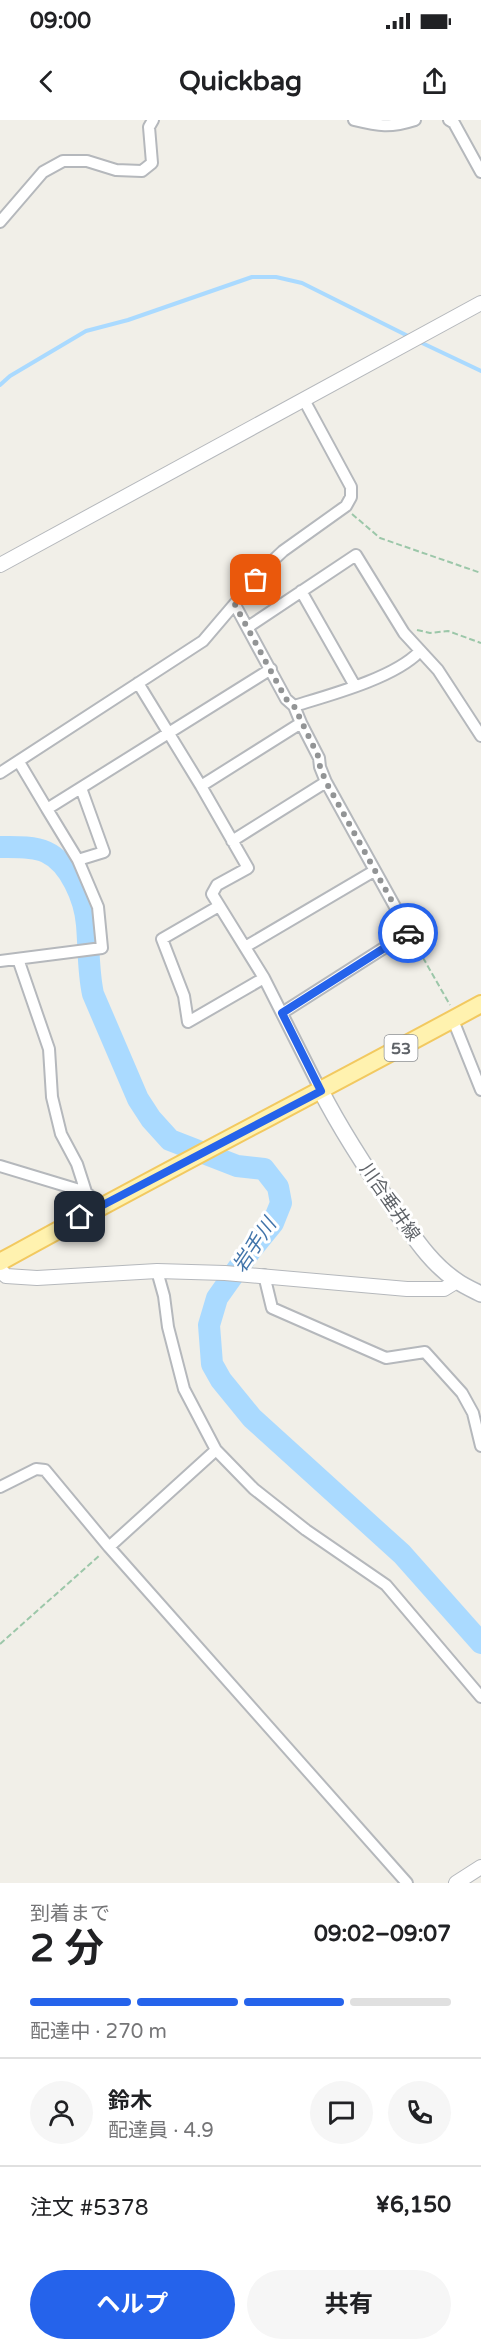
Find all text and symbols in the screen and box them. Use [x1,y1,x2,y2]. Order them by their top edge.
text: 09:00 [30,8,91,34]
icon: back [30,65,63,98]
text: Quickbag [179,65,302,98]
icon: share [418,65,451,98]
pin [230,554,281,605]
icon: bag [239,563,272,596]
courier [378,903,438,963]
icon: car [392,917,425,950]
road number: 53 [384,1035,418,1061]
street label: 川合垂井線 [355,1159,425,1245]
pin [54,1191,105,1242]
icon: home [63,1200,96,1233]
water label: 岩手川 [228,1212,283,1277]
text: 到着まで [30,1902,110,1926]
text: 09:02–09:07 [314,1921,451,1947]
text: 2 分 [30,1925,104,1972]
text: 配達中 · 270 m [30,2020,167,2044]
button: person [30,2081,93,2144]
button: chat [310,2081,373,2144]
button: phone [388,2081,451,2144]
text: 鈴木 [108,2088,152,2114]
text: 配達員 · 4.9 [108,2119,214,2143]
text: ¥6,150 [376,2192,451,2218]
text: 注文 #5378 [30,2195,148,2221]
button: ヘルプ [30,2270,235,2339]
button: 共有 [247,2270,451,2339]

